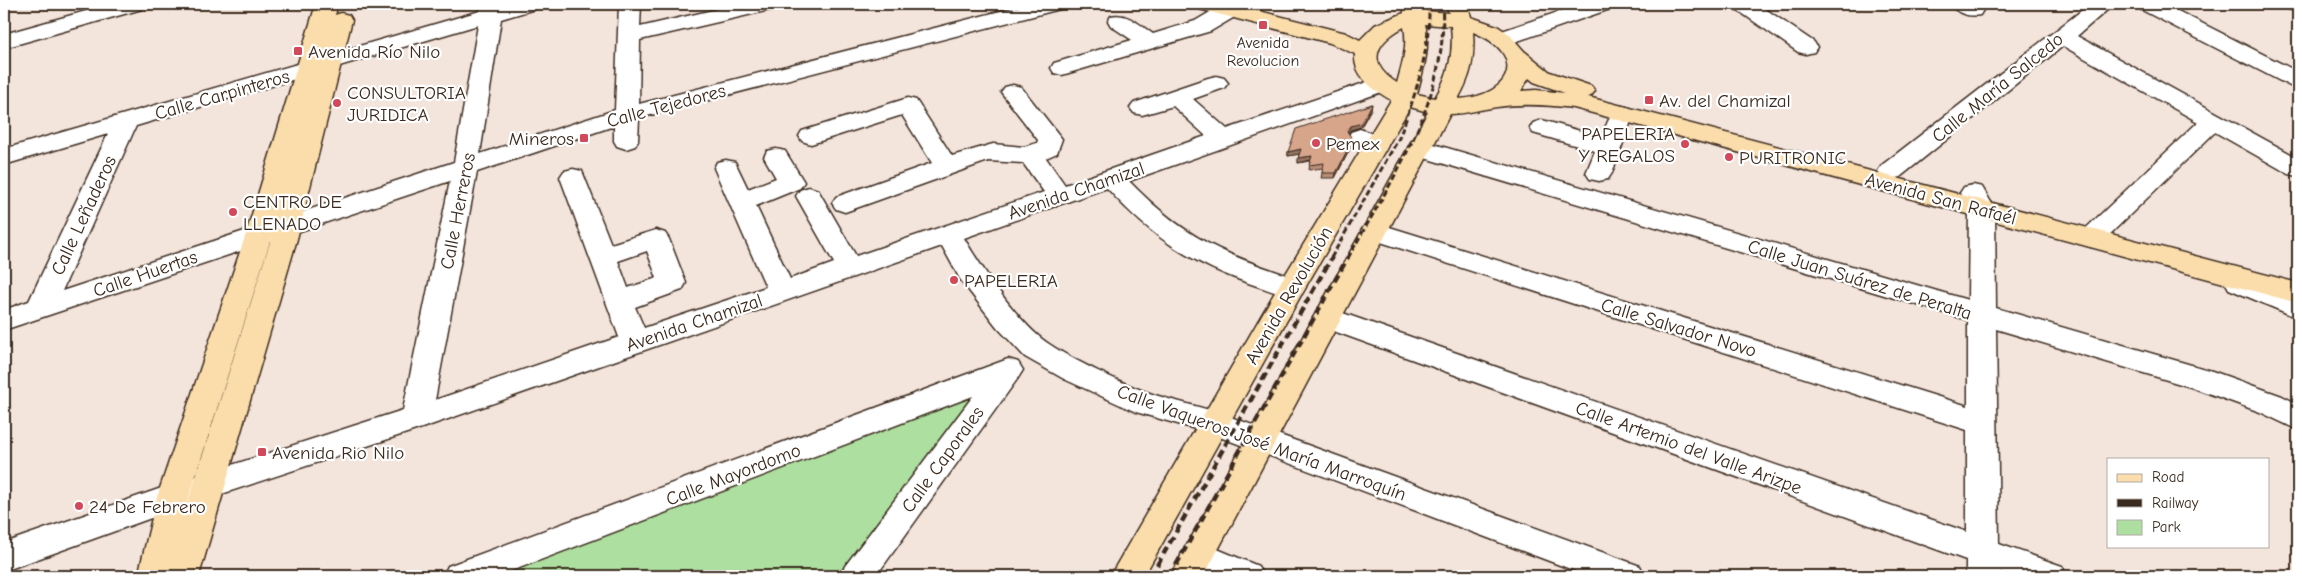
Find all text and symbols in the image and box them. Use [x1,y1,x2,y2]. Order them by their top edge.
marker: Avenida Revolucion [1257,19,1269,31]
street label: Calle María Salcedo [1927,28,2068,148]
place label: Avenida Revolucion [1227,34,1299,70]
place label: Avenida Río Nilo [308,41,440,63]
marker: Avenida Río Nilo [292,45,304,57]
street label: Calle Carpinteros [152,65,292,125]
street label: Calle Tejedores [604,79,728,132]
place label: CONSULTORIA JURIDICA [347,82,466,126]
place label: Av. del Chamizal [1659,90,1791,112]
marker: Av. del Chamizal [1643,94,1655,106]
marker: CONSULTORIA JURIDICA [331,97,343,109]
place label: PAPELERIA Y REGALOS [1579,123,1675,167]
place label: Mineros [509,128,574,150]
marker: Mineros [578,132,590,144]
place label: Pemex [1326,133,1381,155]
marker: Pemex [1310,137,1322,149]
marker: PAPELERIA Y REGALOS [1679,138,1691,150]
place label: PURITRONIC [1739,147,1846,169]
street label: Calle Herreros [436,151,480,271]
marker: PURITRONIC [1723,151,1735,163]
street label: Calle Leñaderos [47,152,121,279]
street label: Avenida Chamizal [1005,157,1147,225]
street label: Avenida San Rafaél [1863,168,2019,230]
place label: CENTRO DE LLENADO [243,191,342,235]
marker: CENTRO DE LLENADO [227,206,239,218]
street label: Avenida Revolución [1241,223,1337,368]
street label: Calle Juan Suárez de Peralta [1745,235,1974,325]
street label: Calle Huertas [90,246,200,302]
place label: PAPELERIA [964,270,1058,292]
marker: PAPELERIA [948,274,960,286]
street label: Avenida Chamizal [623,289,765,357]
street label: Calle Salvador Novo [1598,294,1759,362]
street label: Calle Vaqueros José María Marroquín [1114,380,1409,506]
street label: Calle Artemio del Valle Arizpe [1573,397,1805,499]
street label: Calle Caporales [897,402,989,517]
street label: Calle Mayordomo [663,439,804,511]
place label: Avenida Rio Nilo [272,442,404,464]
marker: Avenida Rio Nilo [256,446,268,458]
legend [2107,458,2270,548]
text: Road [2152,468,2184,486]
text: Railway [2152,494,2199,512]
place label: 24 De Febrero [89,496,206,518]
marker: 24 De Febrero [73,500,85,512]
text: Park [2152,518,2181,536]

